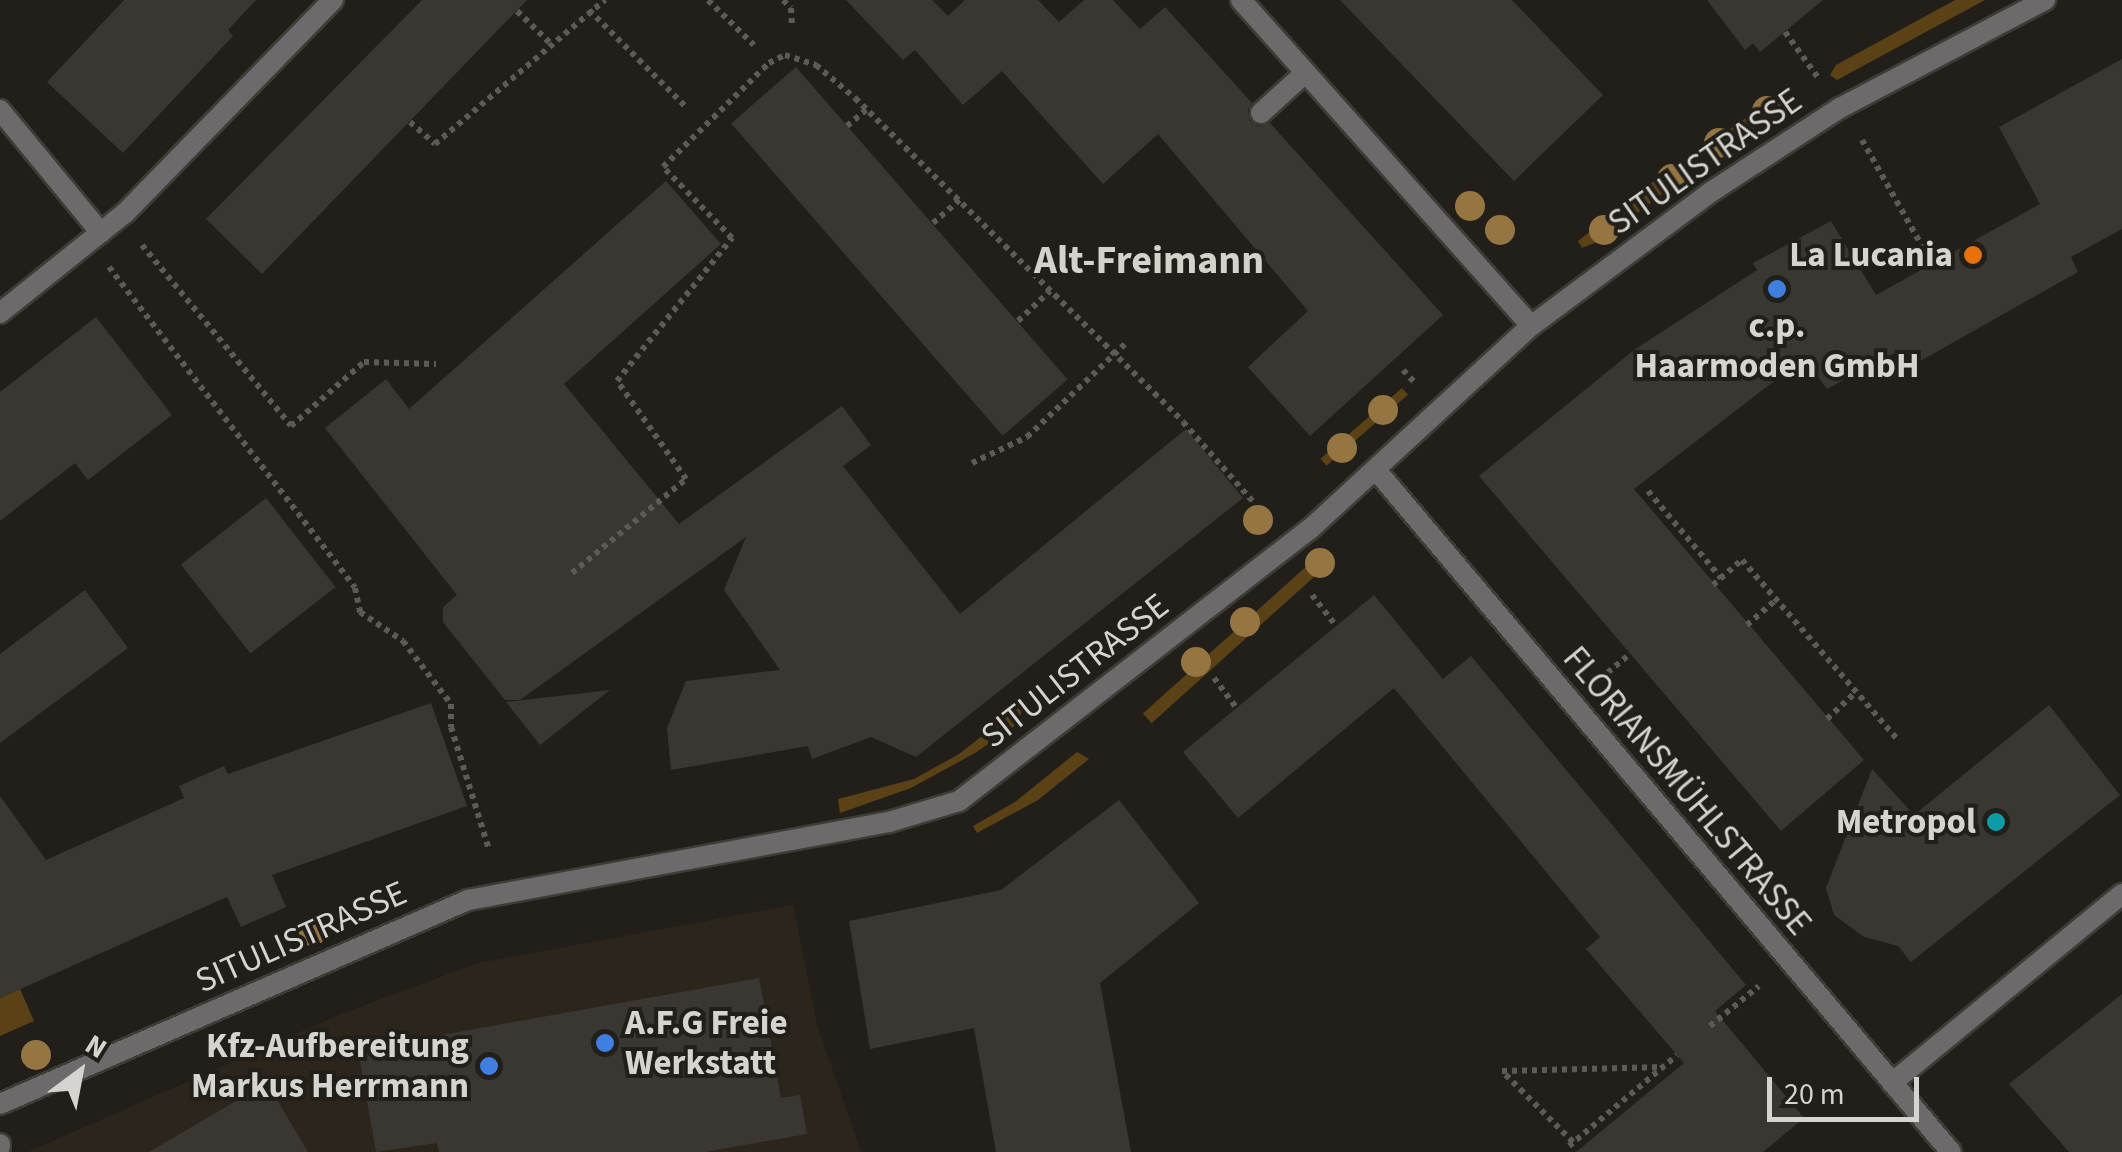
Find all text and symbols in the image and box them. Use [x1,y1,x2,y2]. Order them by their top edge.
street label: SITULISTRASSE [1600,80,1810,244]
place label: La Lucania [1789,234,1953,276]
district label: Alt-Freimann [1034,237,1264,285]
marker: La Lucania [1962,244,1984,266]
marker: c.p. Haarmoden GmbH [1766,278,1788,300]
place label: c.p. Haarmoden GmbH [1634,305,1920,387]
street label: SITULISTRASSE [973,585,1177,757]
street label: FLORIANSMÜHLSTRASSE [1554,638,1820,944]
place label: Metropol [1836,801,1976,843]
marker: Metropol [1985,811,2007,833]
street label: SITULISTRASSE [189,872,413,1002]
place label: A.F.G Freie Werkstatt [625,1002,788,1084]
north arrow [30,1022,130,1122]
text: N [77,1025,114,1068]
place label: Kfz-Aufbereitung Markus Herrmann [191,1025,469,1107]
marker: A.F.G Freie Werkstatt [594,1032,616,1054]
marker: Kfz-Aufbereitung Markus Herrmann [478,1055,500,1077]
scale bar [1772,1057,1924,1119]
text: 20 m [1784,1073,1845,1116]

